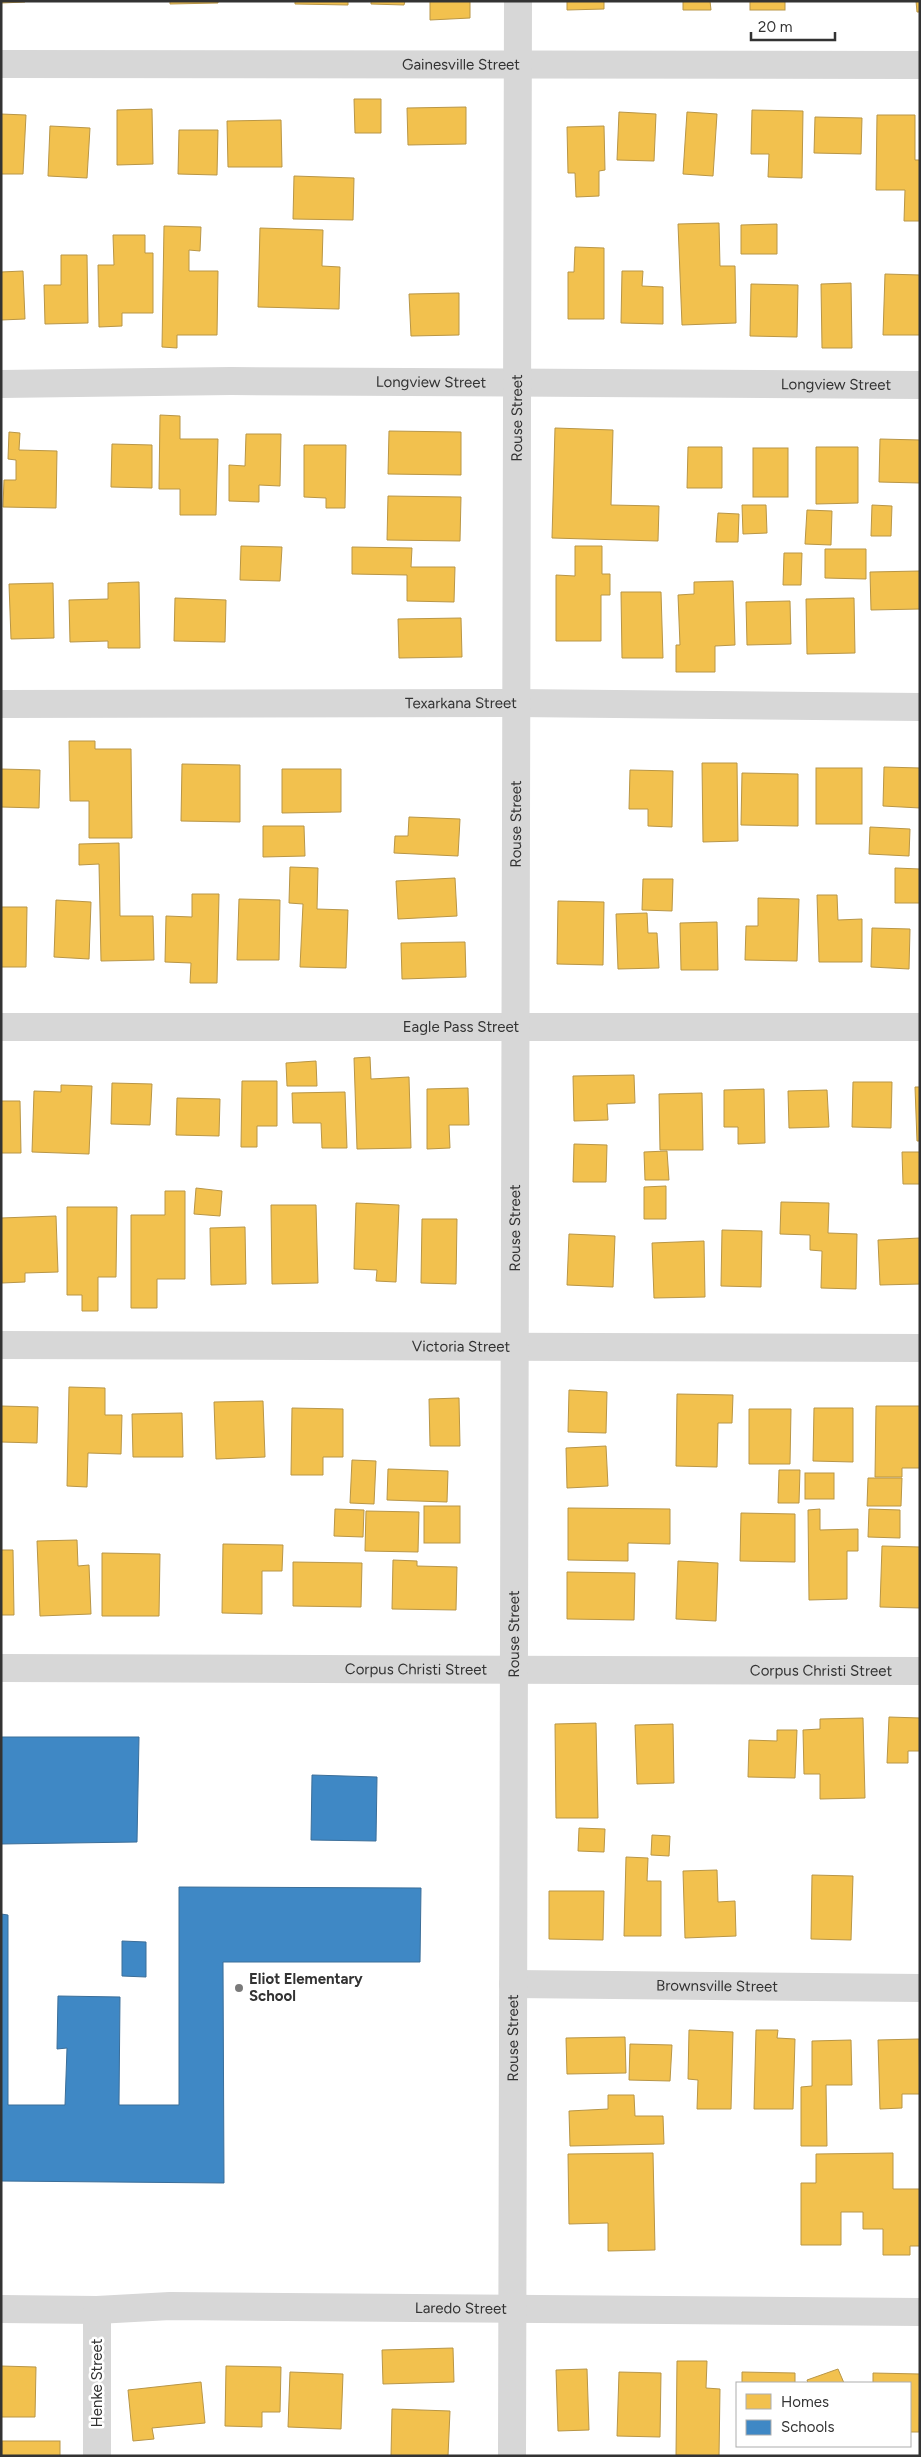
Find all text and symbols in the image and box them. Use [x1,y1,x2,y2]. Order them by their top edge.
scale bar [751,10,835,42]
text: 20 m [758,18,792,36]
street label: Gainesville Street [402,55,520,74]
street label: Longview Street [376,373,487,391]
street label: Rouse Street [508,374,526,462]
street label: Longview Street [781,375,892,394]
street label: Texarkana Street [405,694,517,712]
street label: Rouse Street [507,780,525,868]
street label: Eagle Pass Street [403,1018,520,1036]
street label: Rouse Street [506,1184,524,1272]
street label: Victoria Street [412,1337,511,1356]
street label: Rouse Street [505,1590,523,1678]
street label: Corpus Christi Street [345,1660,487,1679]
street label: Corpus Christi Street [750,1661,892,1680]
place label: Eliot Elementary School [249,1970,363,2005]
street label: Brownsville Street [656,1976,778,1996]
marker: Eliot Elementary School [233,1982,245,1994]
street label: Rouse Street [504,1994,522,2082]
street label: Laredo Street [415,2299,507,2318]
street label: Henke Street [88,2338,106,2427]
legend [736,2382,911,2447]
text: Homes [781,2393,829,2411]
text: Schools [781,2418,834,2436]

